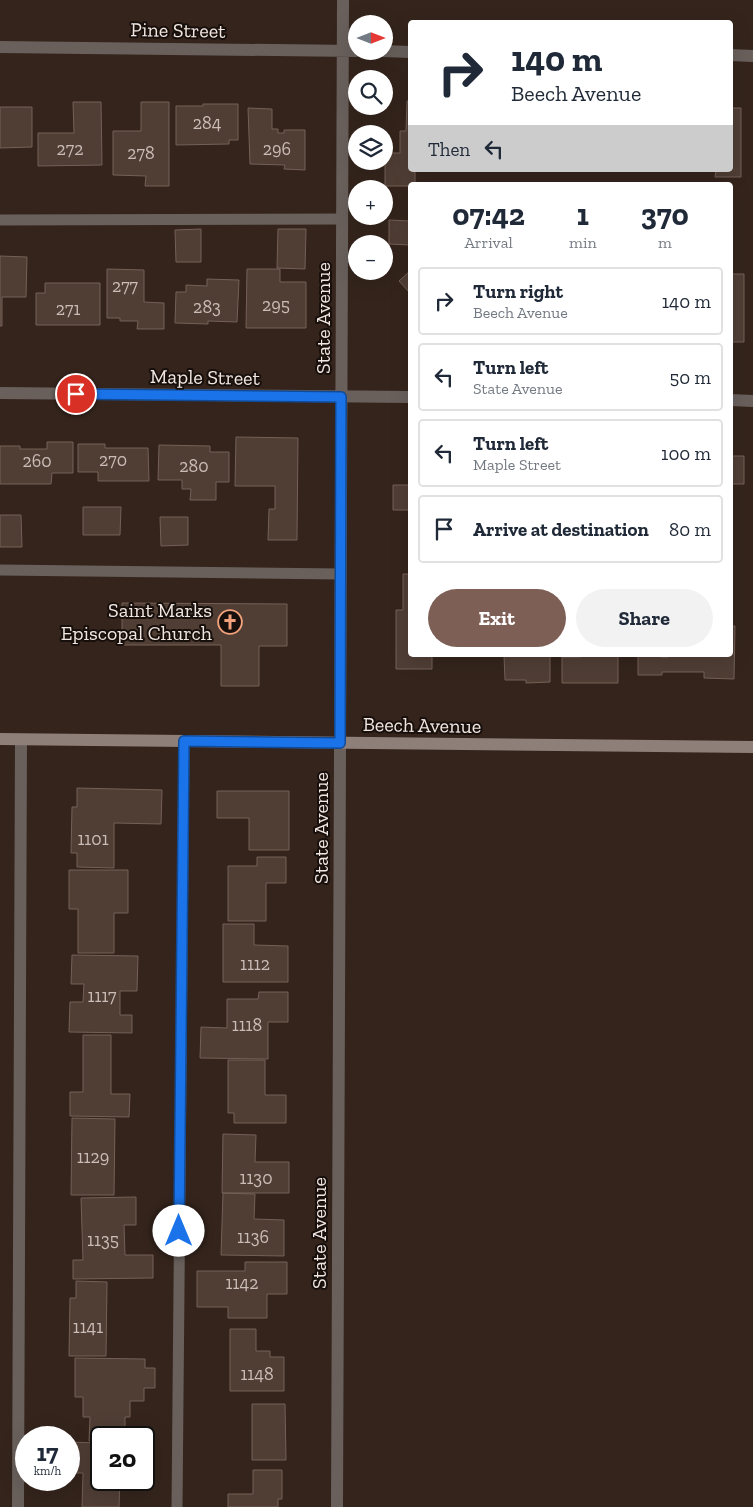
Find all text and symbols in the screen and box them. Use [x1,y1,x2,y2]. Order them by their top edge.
north arrow [348,15,392,60]
map controls [348,15,393,280]
street label: Pine Street [130,17,226,43]
text: 140 m [511,38,602,80]
icon: right [428,40,493,105]
button: search [348,70,393,115]
text: Beech Avenue [511,80,641,107]
house number: 284 [193,112,222,134]
button: layers [348,125,393,170]
icon: left [480,135,508,163]
house number: 272 [56,138,84,160]
house number: 296 [263,138,291,160]
text: Then [428,138,470,161]
house number: 278 [127,142,155,164]
button: + [348,180,393,225]
text: 07:42 [452,197,525,233]
text: 1 [577,197,589,233]
text: 370 [641,197,689,233]
text: Arrival [464,233,513,252]
text: min [569,233,597,252]
text: m [658,233,672,252]
button: − [348,235,393,280]
street label: State Avenue [311,262,335,374]
house number: 277 [112,275,139,297]
text: Turn right [473,280,563,303]
icon: right [430,287,458,315]
text: 140 m [662,290,711,313]
house number: 295 [262,294,290,316]
house number: 283 [193,296,221,318]
house number: 271 [56,298,80,320]
text: Beech Avenue [473,303,568,322]
text: Turn left [473,356,548,379]
icon: left [430,363,458,391]
street label: Maple Street [150,364,261,390]
text: 50 m [670,366,711,389]
pin [55,373,97,415]
text: State Avenue [473,379,563,398]
icon: arrive [62,380,90,408]
text: Turn left [473,432,548,455]
icon: left [430,439,458,467]
text: 100 m [661,442,711,465]
house number: 270 [99,449,127,471]
house number: 260 [22,450,52,472]
house number: 280 [179,455,209,477]
text: Maple Street [473,455,561,474]
icon: arrive [430,515,458,543]
text: Arrive at destination [473,518,649,541]
text: 80 m [669,518,711,541]
button: Exit [428,589,566,647]
button: Share [576,589,713,647]
place label: Saint Marks Episcopal Church [61,598,213,645]
church icon: Saint Marks Episcopal Church [217,609,243,635]
street label: Beech Avenue [363,712,481,738]
street label: State Avenue [309,772,333,884]
house number: 1101 [77,828,109,850]
house number: 1112 [240,953,270,975]
house number: 1117 [88,985,117,1007]
house number: 1118 [232,1014,262,1036]
house number: 1129 [77,1146,109,1168]
house number: 1130 [239,1167,273,1189]
street label: State Avenue [307,1177,331,1289]
position arrow [152,1204,204,1256]
house number: 1136 [237,1226,269,1248]
house number: 1135 [87,1229,119,1251]
house number: 1142 [226,1272,258,1294]
house number: 1141 [73,1316,103,1338]
house number: 1148 [240,1363,274,1385]
speed limit sign: 20 [90,1426,155,1491]
text: 17 [37,1437,58,1467]
text: km/h [34,1464,61,1478]

